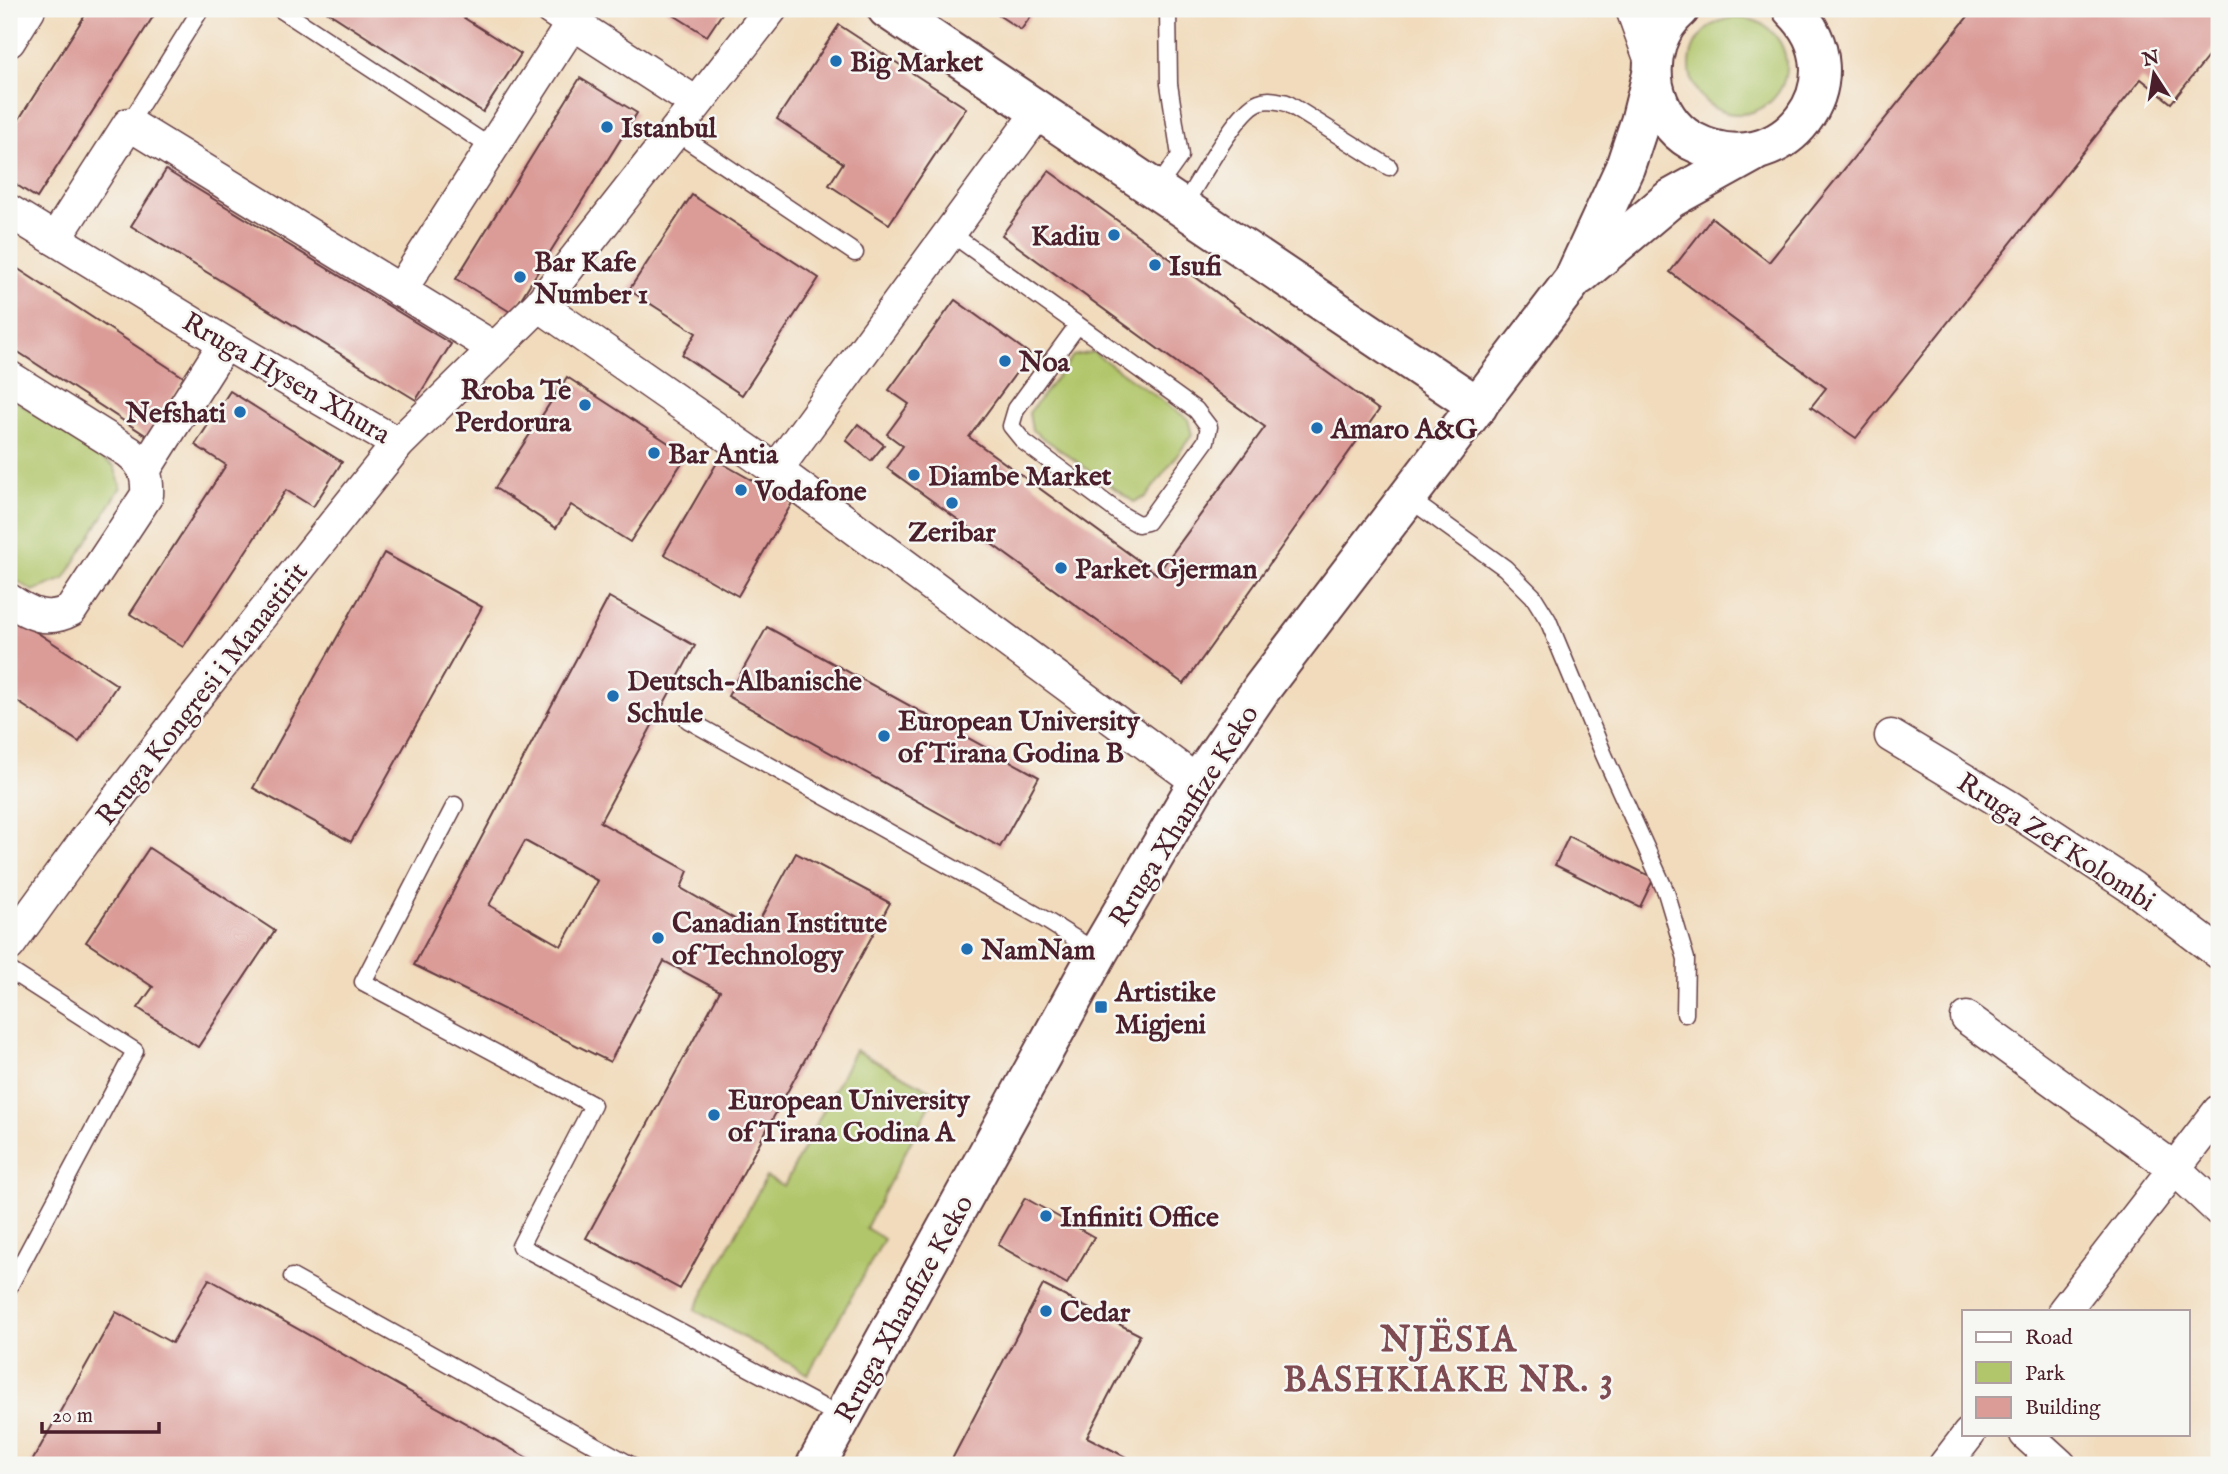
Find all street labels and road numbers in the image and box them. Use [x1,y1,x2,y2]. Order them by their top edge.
street label: Rruga Hysen Xhura [175,305,397,453]
street label: Rruga Kongresi i Manastirit [89,556,317,833]
street label: Rruga Xhanfize Keko [1103,699,1268,934]
street label: Rruga Zef Kolombi [1950,766,2162,920]
street label: Rruga Xhanfize Keko [828,1189,982,1429]

